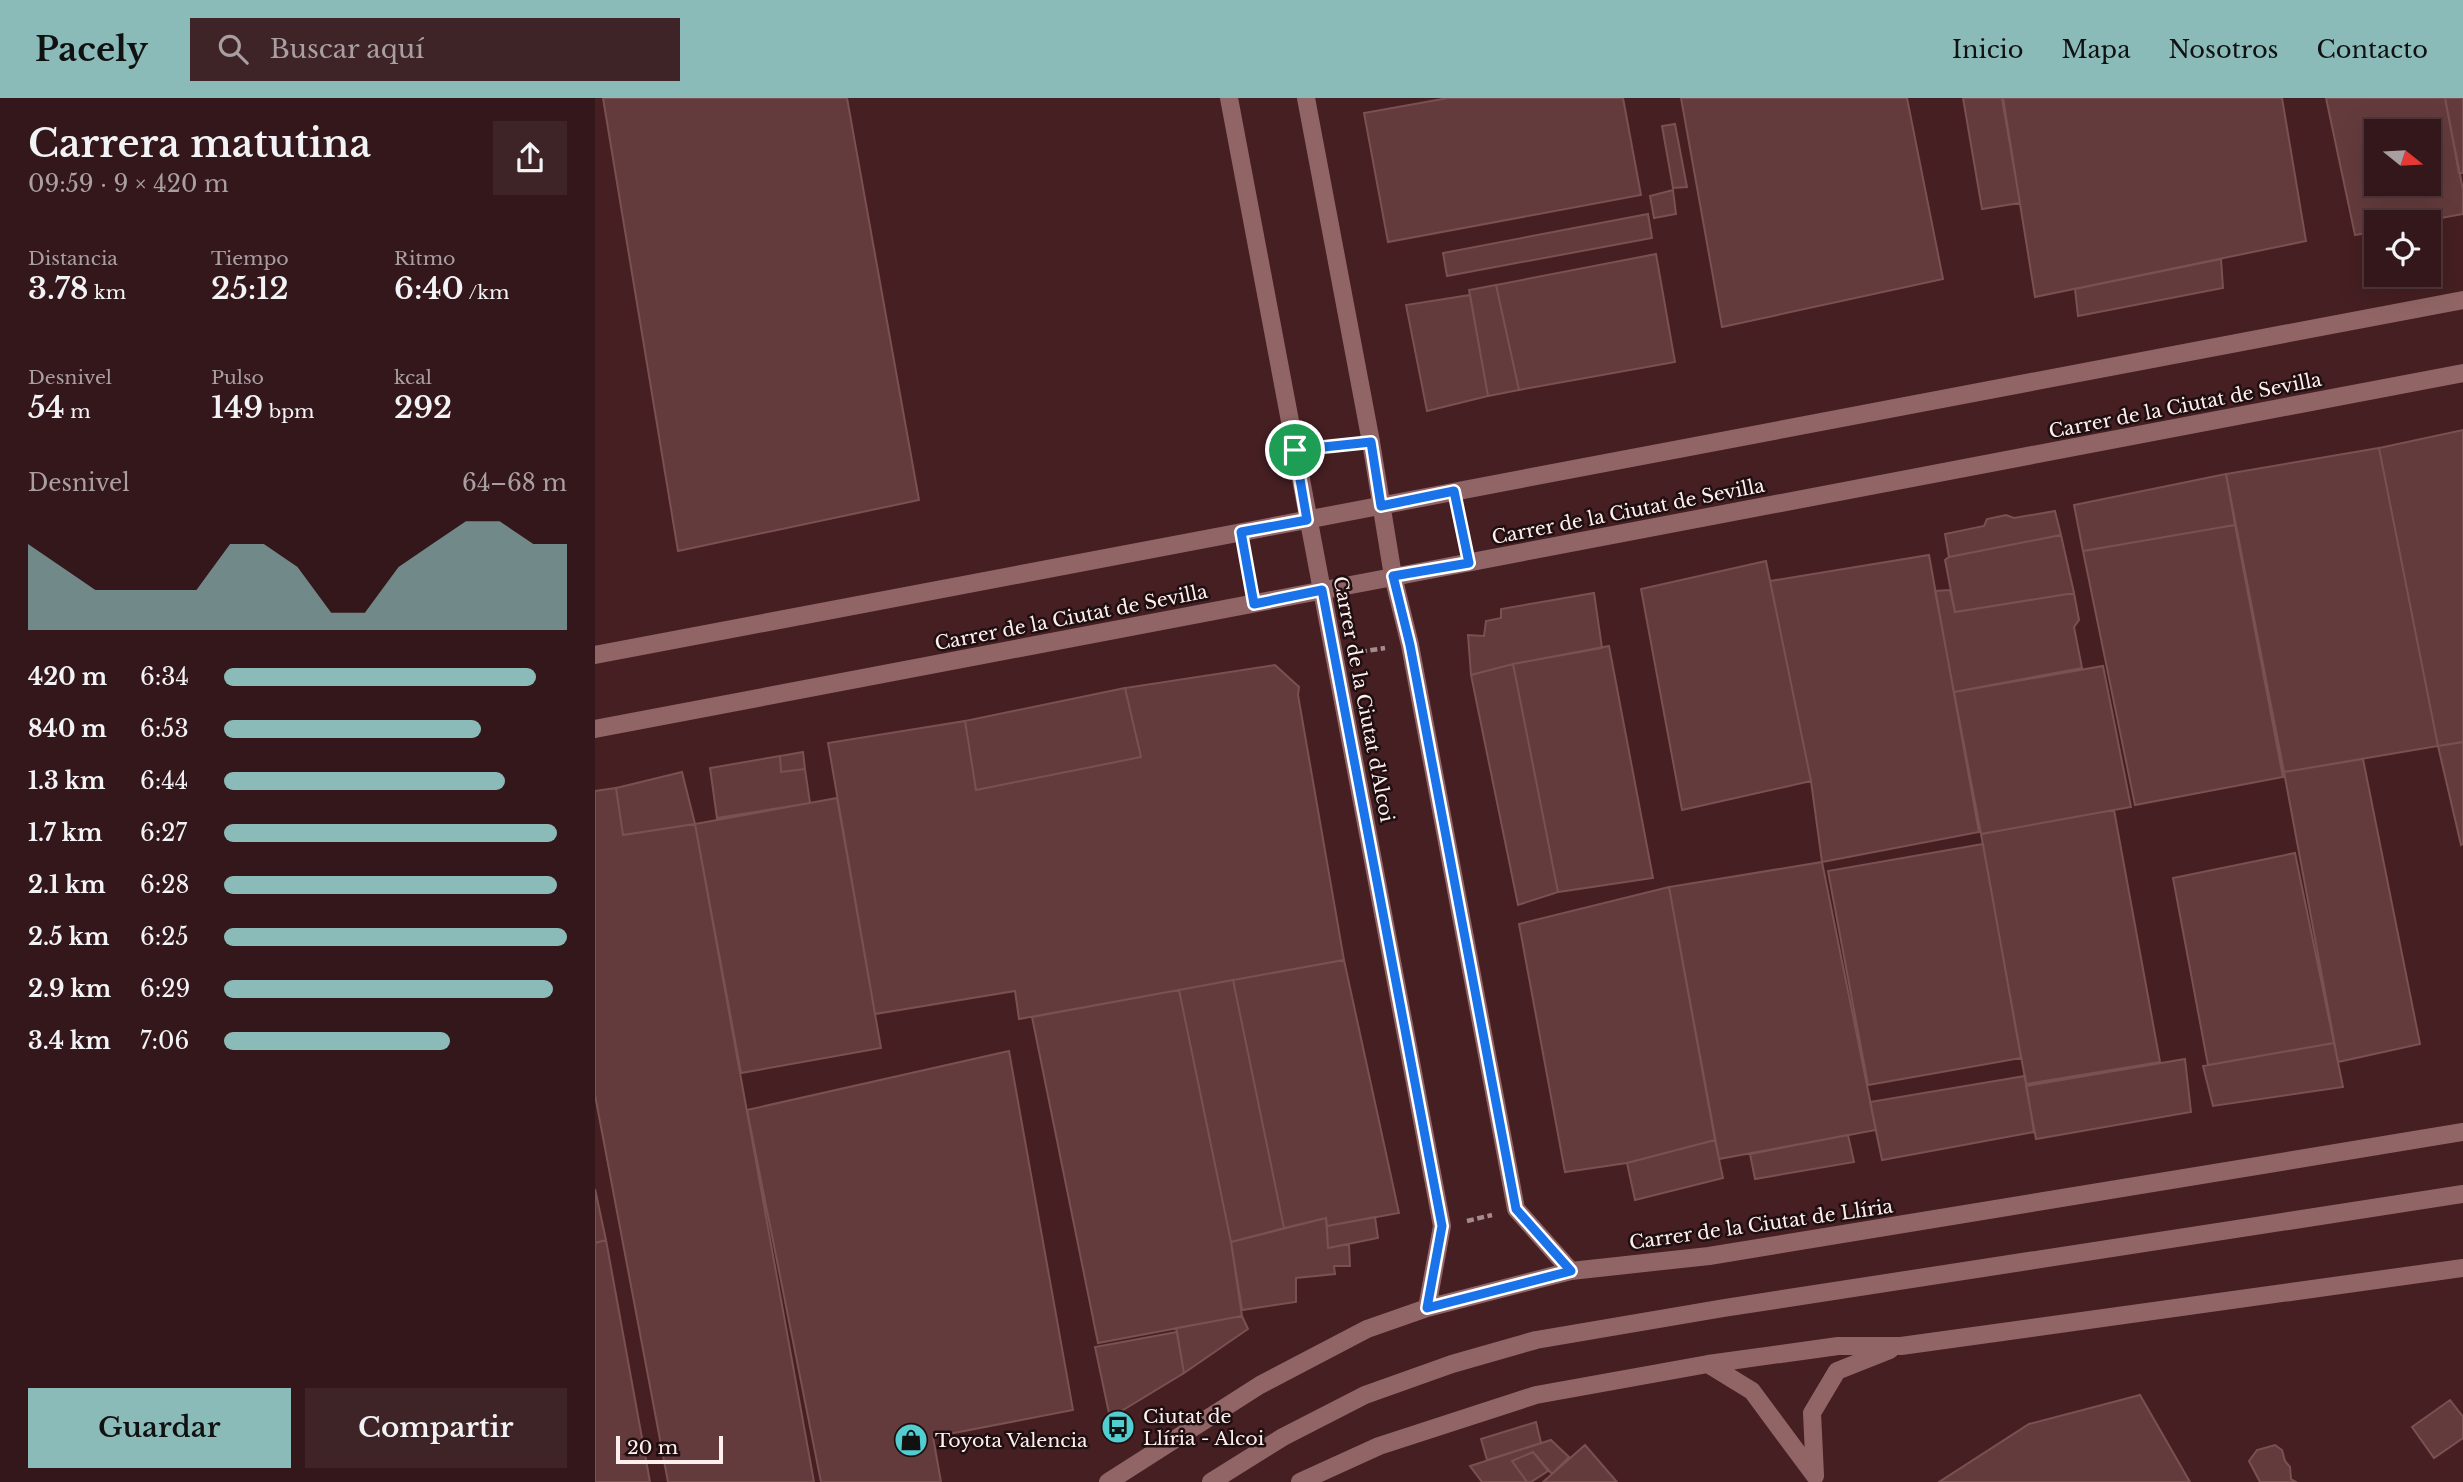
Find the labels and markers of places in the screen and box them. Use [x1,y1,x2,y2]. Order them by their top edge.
pin [1265,420,1325,480]
place label: Ciutat de Llíria - Alcoi [1143,1405,1265,1450]
bus stop icon: Ciutat de Llíria - Alcoi [1099,1408,1137,1446]
shop icon: Toyota Valencia [892,1421,930,1459]
place label: Toyota Valencia [935,1429,1088,1452]

